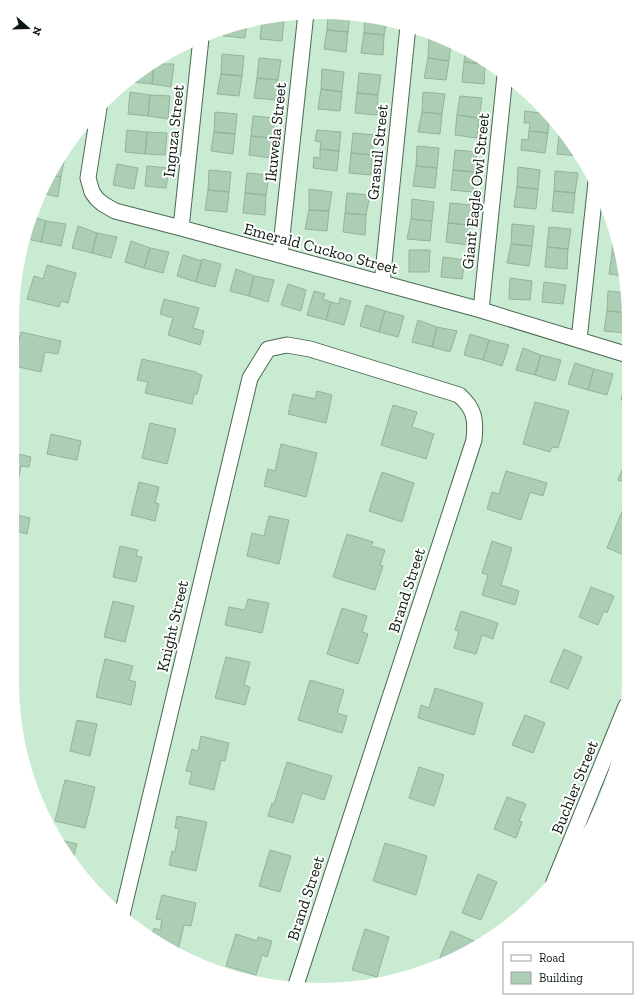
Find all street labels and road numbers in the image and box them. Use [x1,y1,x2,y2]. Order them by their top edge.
street label: Ikuwela Street [261,81,290,183]
street label: Inguza Street [159,84,188,178]
street label: Grasuil Street [363,103,392,201]
street label: Giant Eagle Owl Street [458,112,493,270]
street label: Emerald Cuckoo Street [242,219,400,278]
street label: Brand Street [384,545,429,635]
street label: Knight Street [153,578,192,674]
street label: Buchler Street [547,738,602,837]
street label: Brand Street [283,853,328,943]

